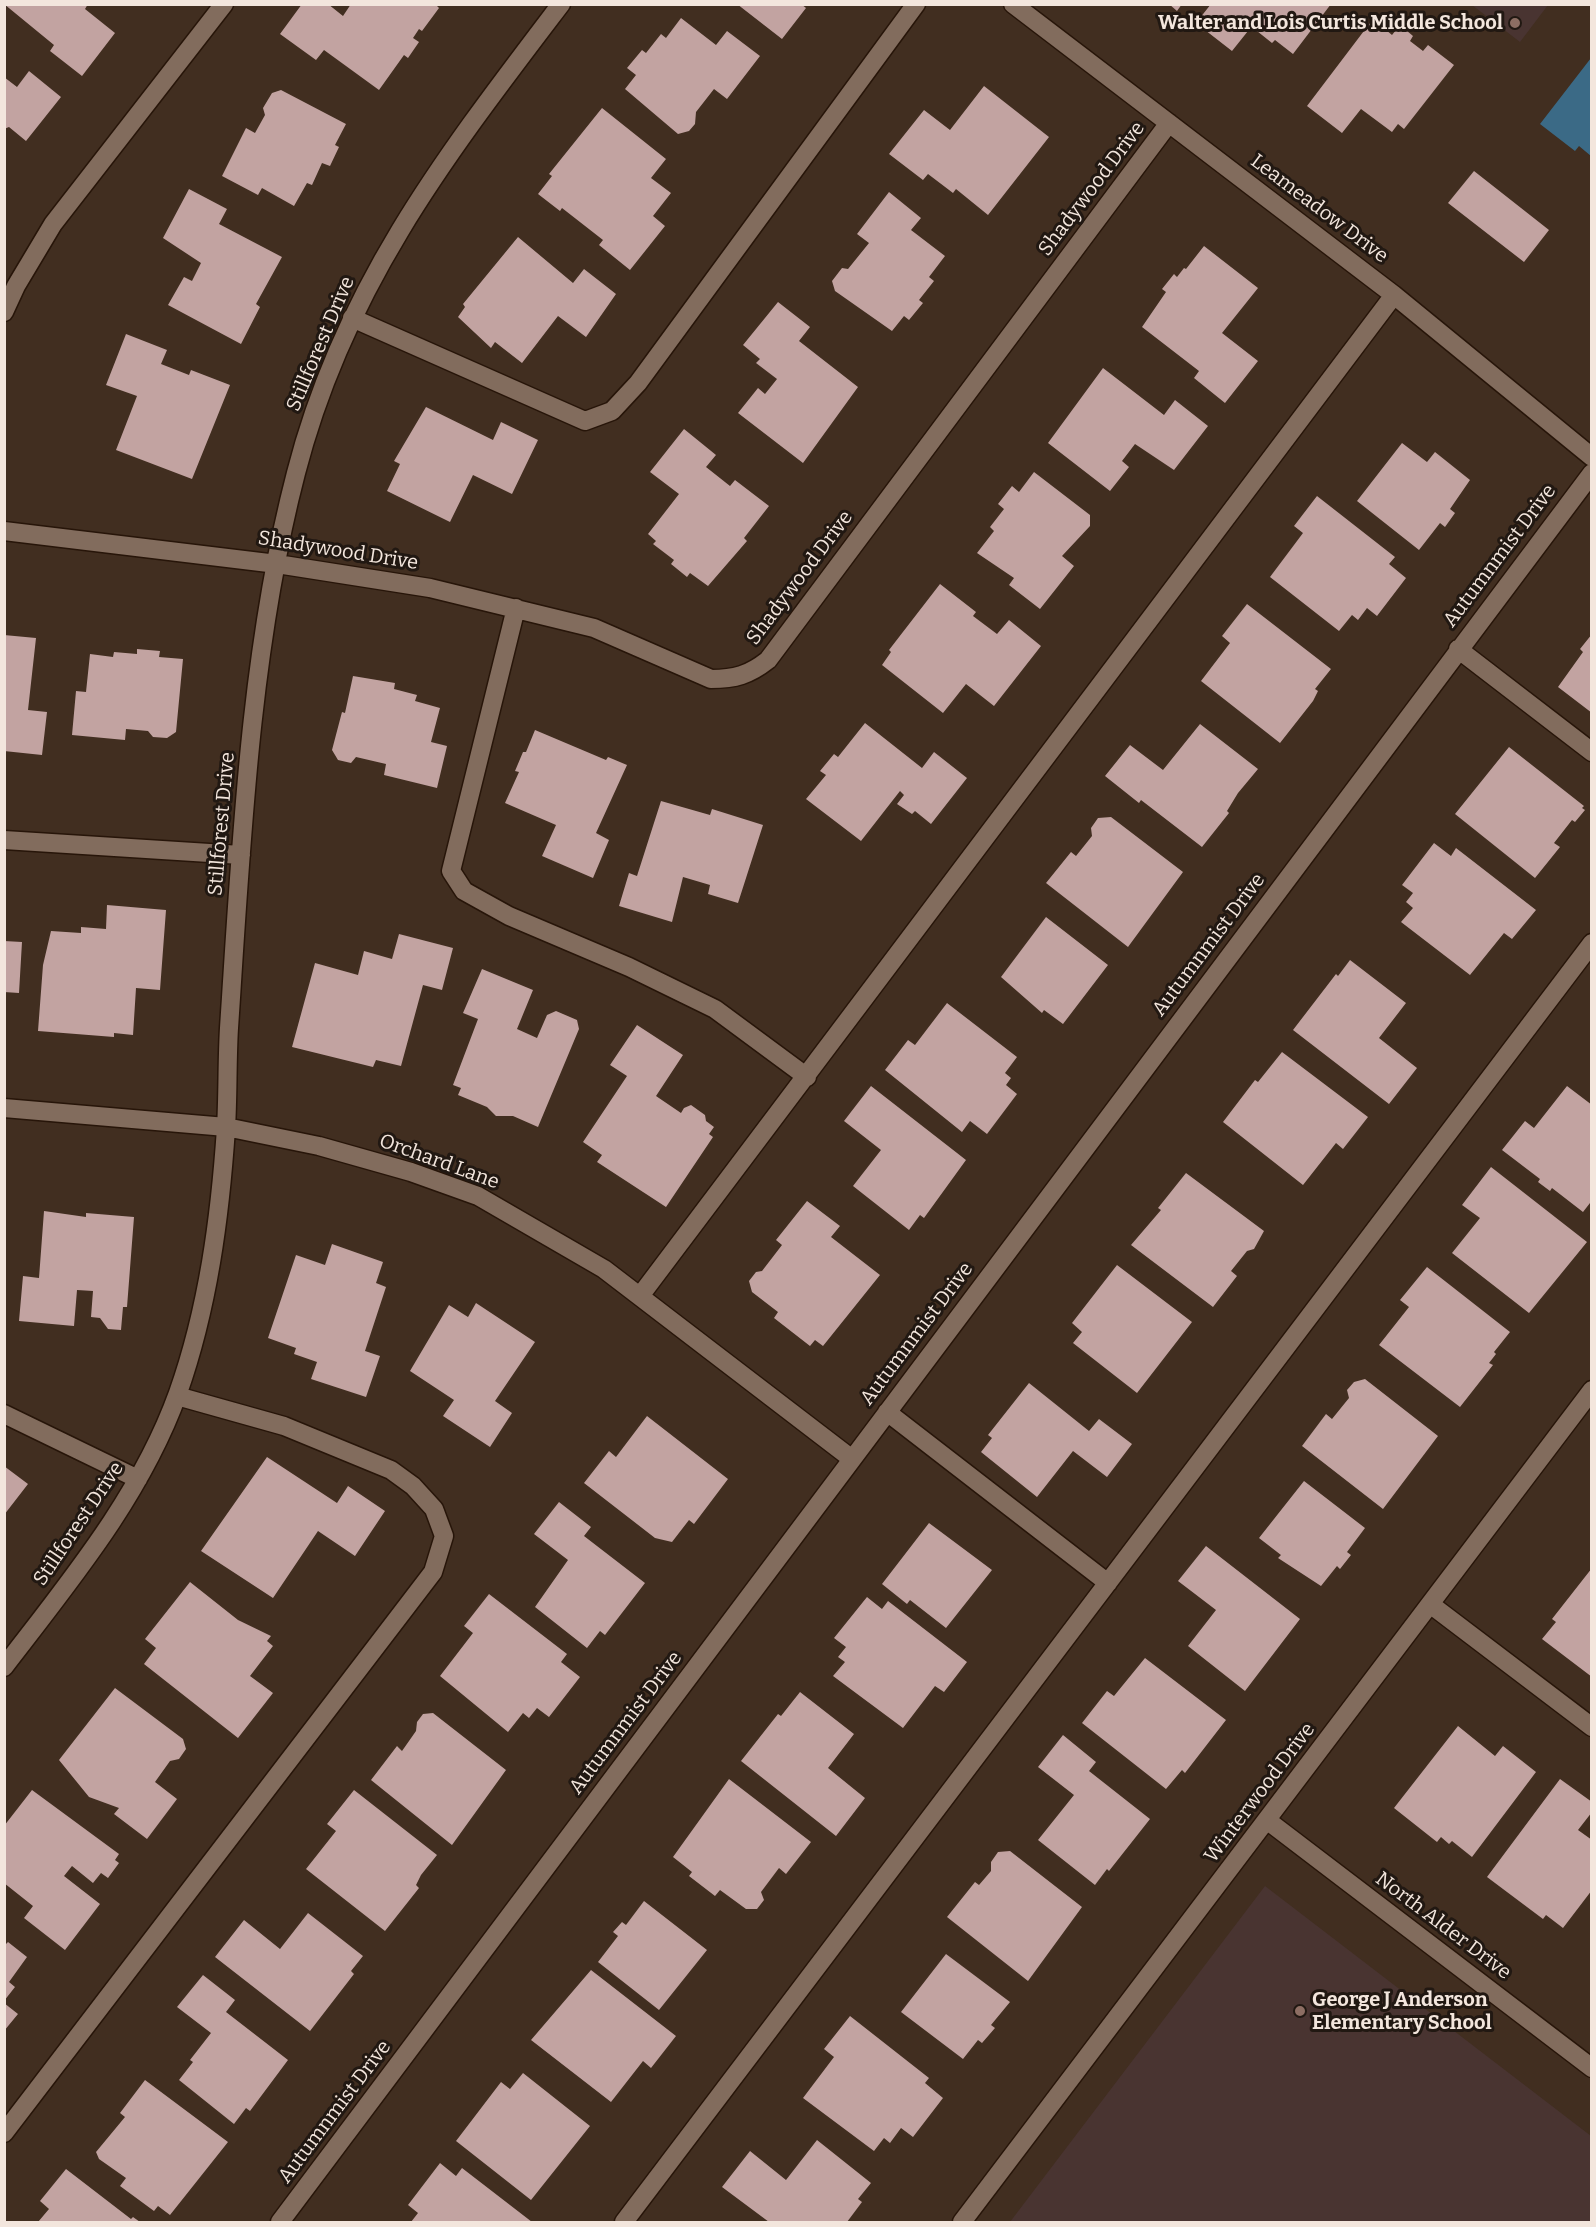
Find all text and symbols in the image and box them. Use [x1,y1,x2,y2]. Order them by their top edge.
place label: Walter and Lois Curtis Middle School [1158,11,1503,35]
marker: Walter and Lois Curtis Middle School [1508,16,1522,30]
street label: Shadywood Drive [1034,117,1150,261]
street label: Leameadow Drive [1246,149,1392,269]
street label: Stillforest Drive [282,273,360,415]
street label: Autumnmist Drive [1439,480,1561,632]
street label: Shadywood Drive [742,506,858,650]
street label: Shadywood Drive [256,527,420,575]
street label: Stillforest Drive [204,751,240,897]
street label: Autumnmist Drive [1148,869,1270,1021]
street label: Orchard Lane [376,1129,502,1195]
street label: Autumnmist Drive [856,1258,978,1410]
street label: Stillforest Drive [29,1458,129,1590]
street label: Autumnmist Drive [565,1647,687,1799]
street label: Winterwood Drive [1200,1718,1320,1868]
street label: North Alder Drive [1370,1867,1516,1985]
place label: George J Anderson Elementary School [1312,1988,1492,2035]
marker: George J Anderson Elementary School [1293,2004,1307,2018]
street label: Autumnmist Drive [274,2036,396,2188]

